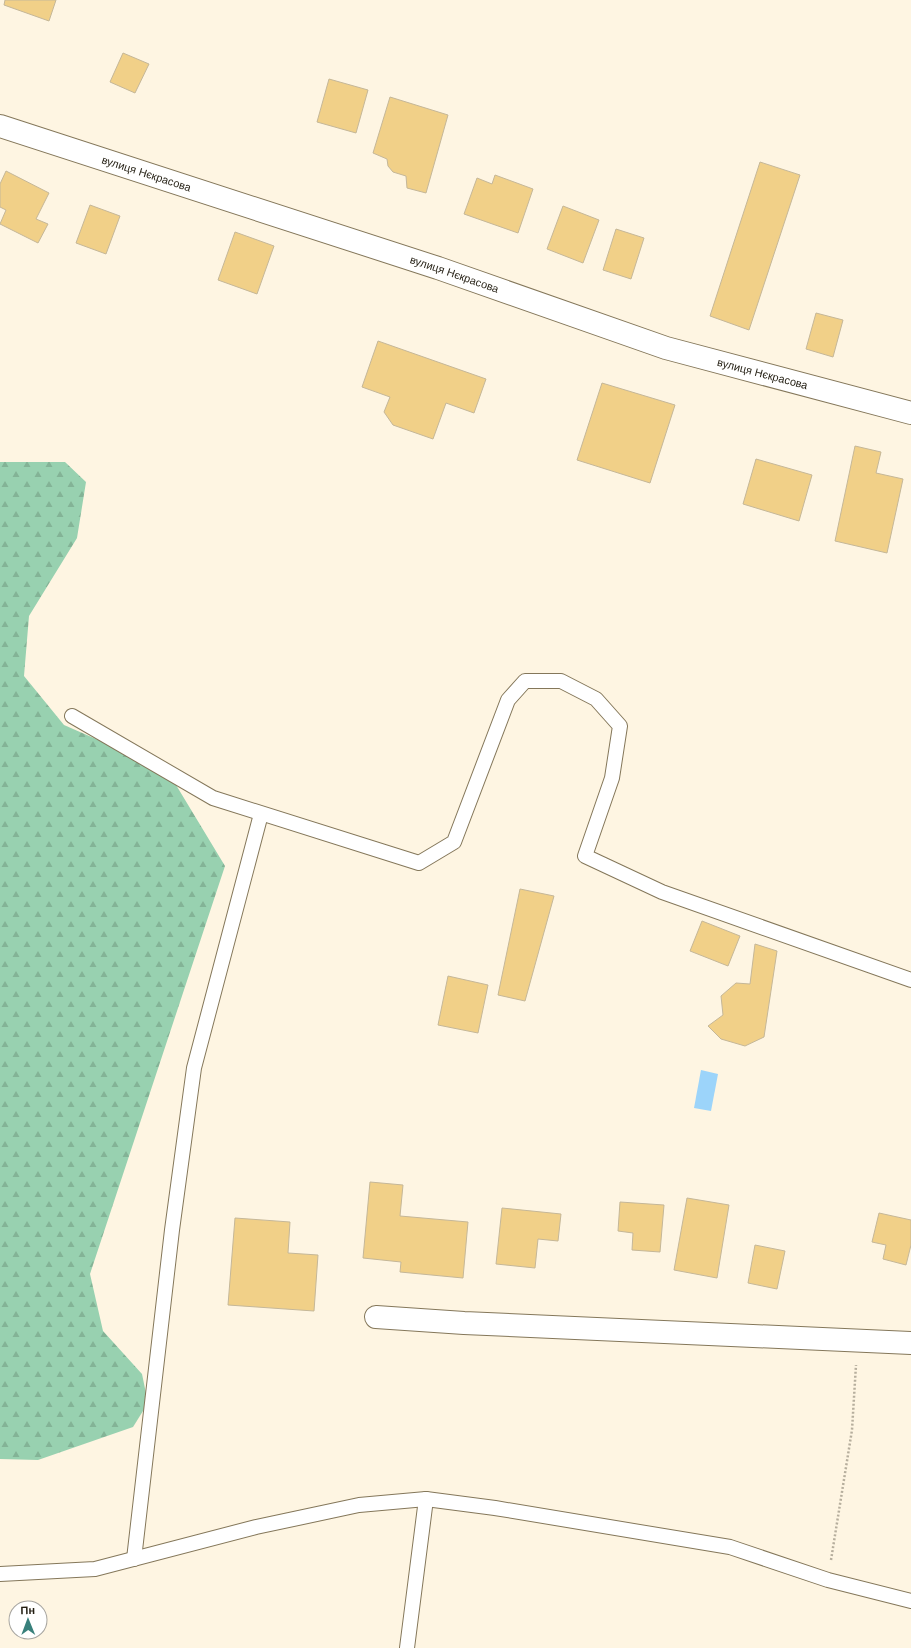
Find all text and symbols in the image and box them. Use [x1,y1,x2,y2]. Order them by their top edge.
street label: вулиця Нєкрасова [100,153,193,194]
street label: вулиця Нєкрасова [409,253,501,295]
street label: вулиця Нєкрасова [716,356,810,392]
north arrow [8,1600,48,1640]
text: Пн [20,1604,35,1616]

